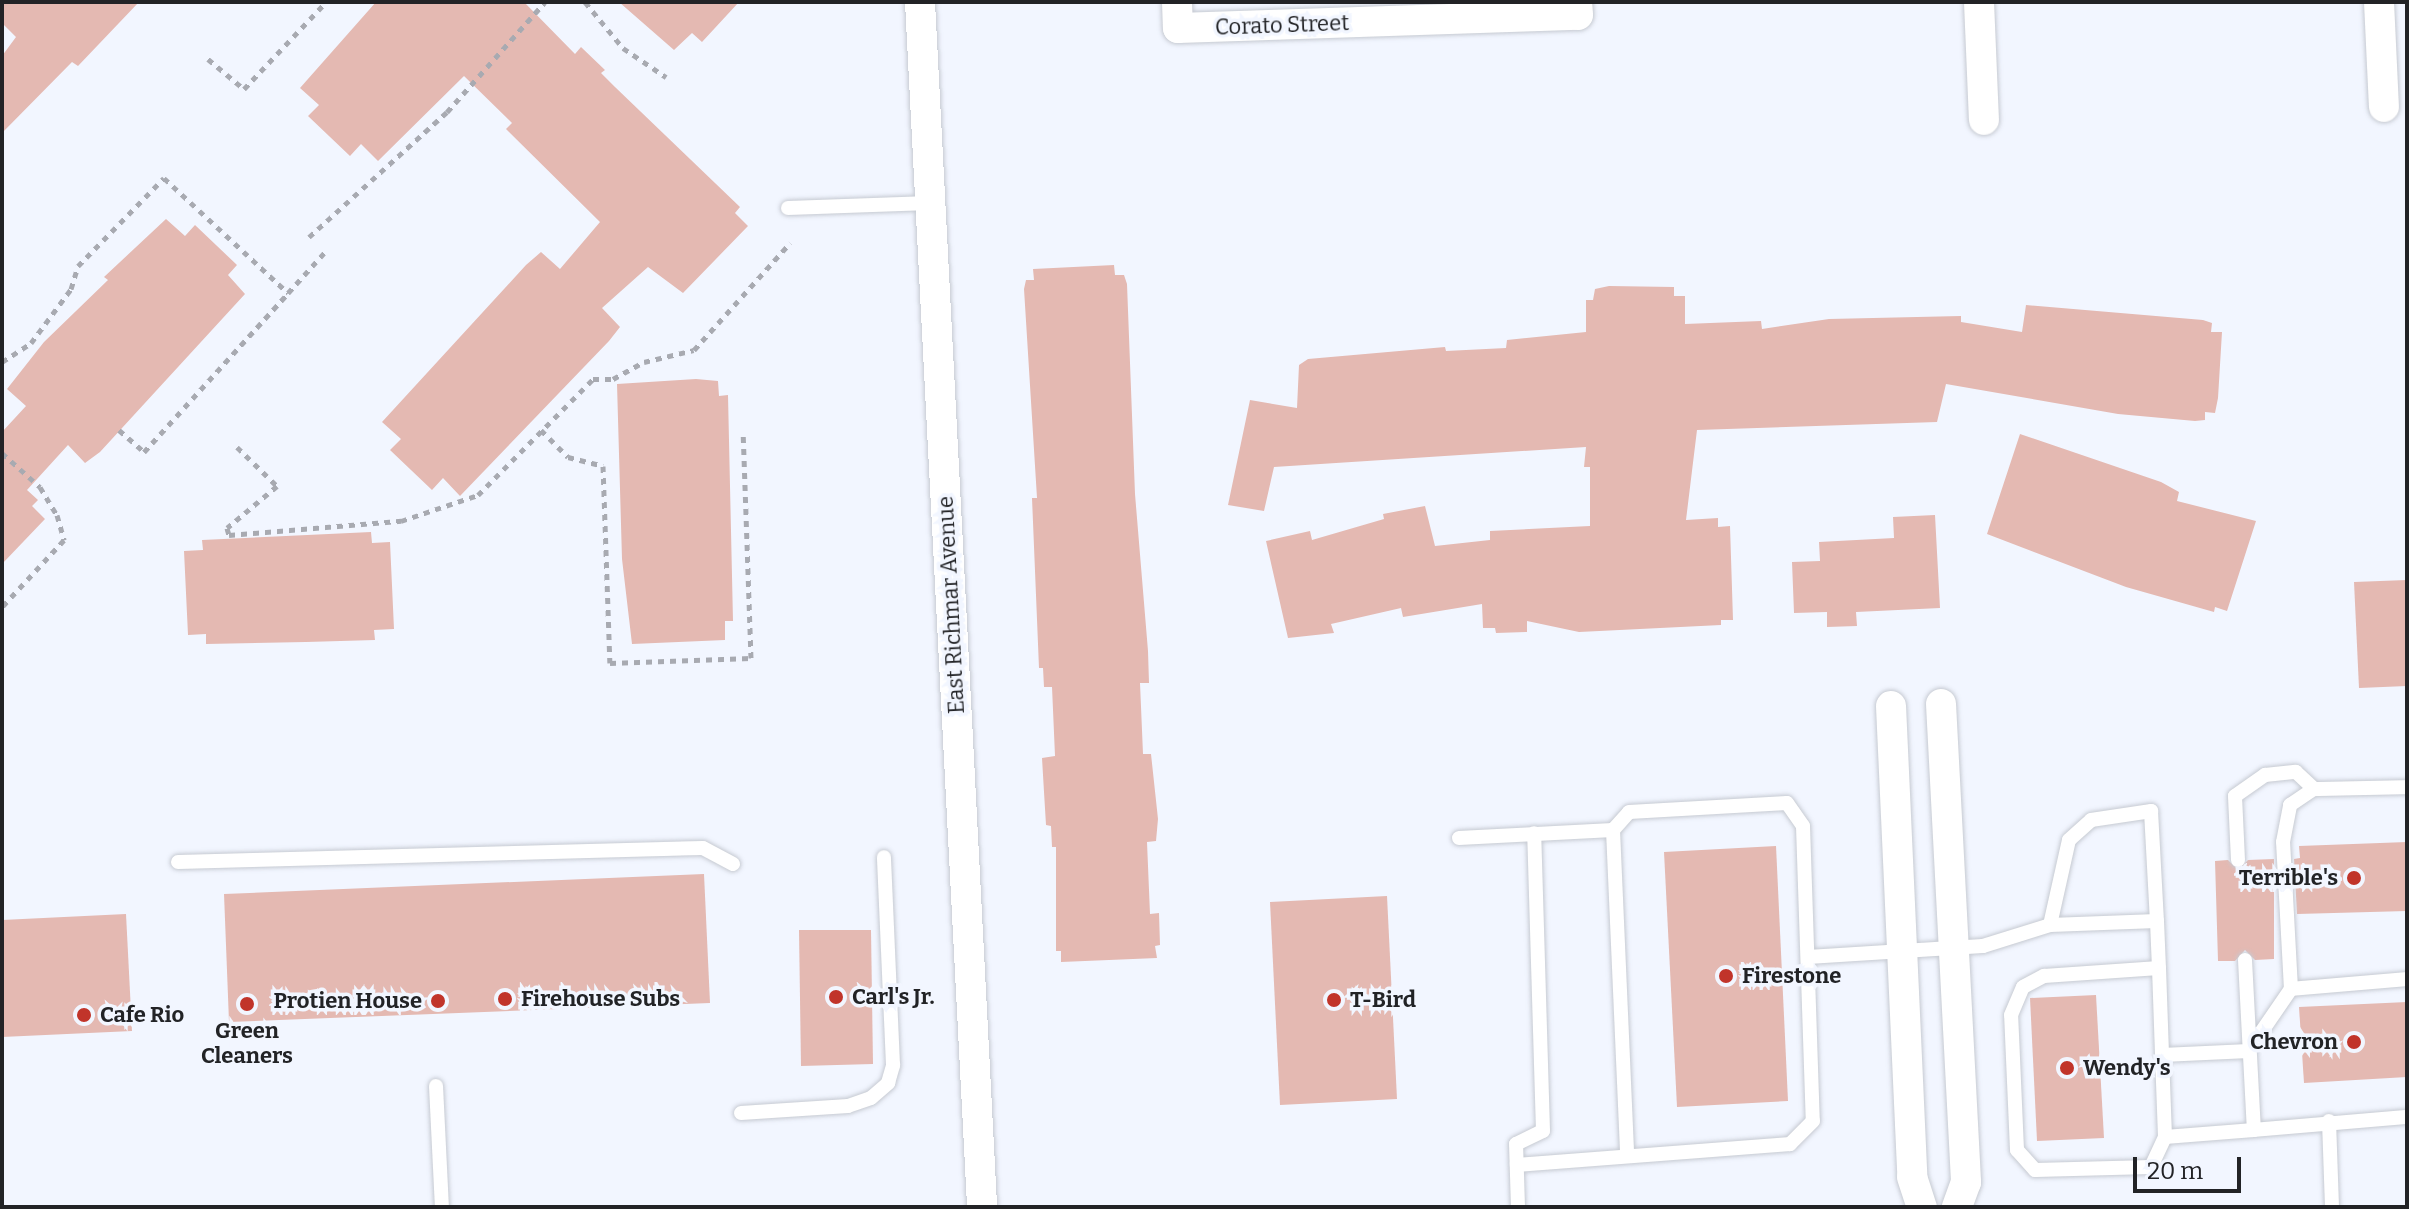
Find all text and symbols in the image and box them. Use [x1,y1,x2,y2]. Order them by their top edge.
street label: Corato Street [1215,9,1349,41]
street label: East Richmar Avenue [932,495,970,715]
place label: Terrible's [2239,865,2338,891]
marker: Terrible's [2345,869,2363,887]
place label: Firestone [1742,963,1841,989]
marker: Firestone [1717,967,1735,985]
place label: Carl's Jr. [852,984,935,1010]
place label: Firehouse Subs [521,986,680,1012]
place label: T-Bird [1350,987,1416,1013]
place label: Protien House [273,988,422,1014]
marker: Carl's Jr. [827,988,845,1006]
marker: Firehouse Subs [496,990,514,1008]
marker: T-Bird [1325,991,1343,1009]
marker: Protien House [429,992,447,1010]
marker: Green Cleaners [238,995,256,1013]
place label: Cafe Rio [100,1002,184,1028]
marker: Cafe Rio [75,1006,93,1024]
place label: Green Cleaners [201,1017,293,1068]
place label: Chevron [2250,1029,2338,1055]
marker: Chevron [2345,1033,2363,1051]
place label: Wendy's [2083,1055,2171,1081]
marker: Wendy's [2058,1059,2076,1077]
scale bar [2137,1141,2245,1191]
text: 20 m [2147,1157,2203,1185]

